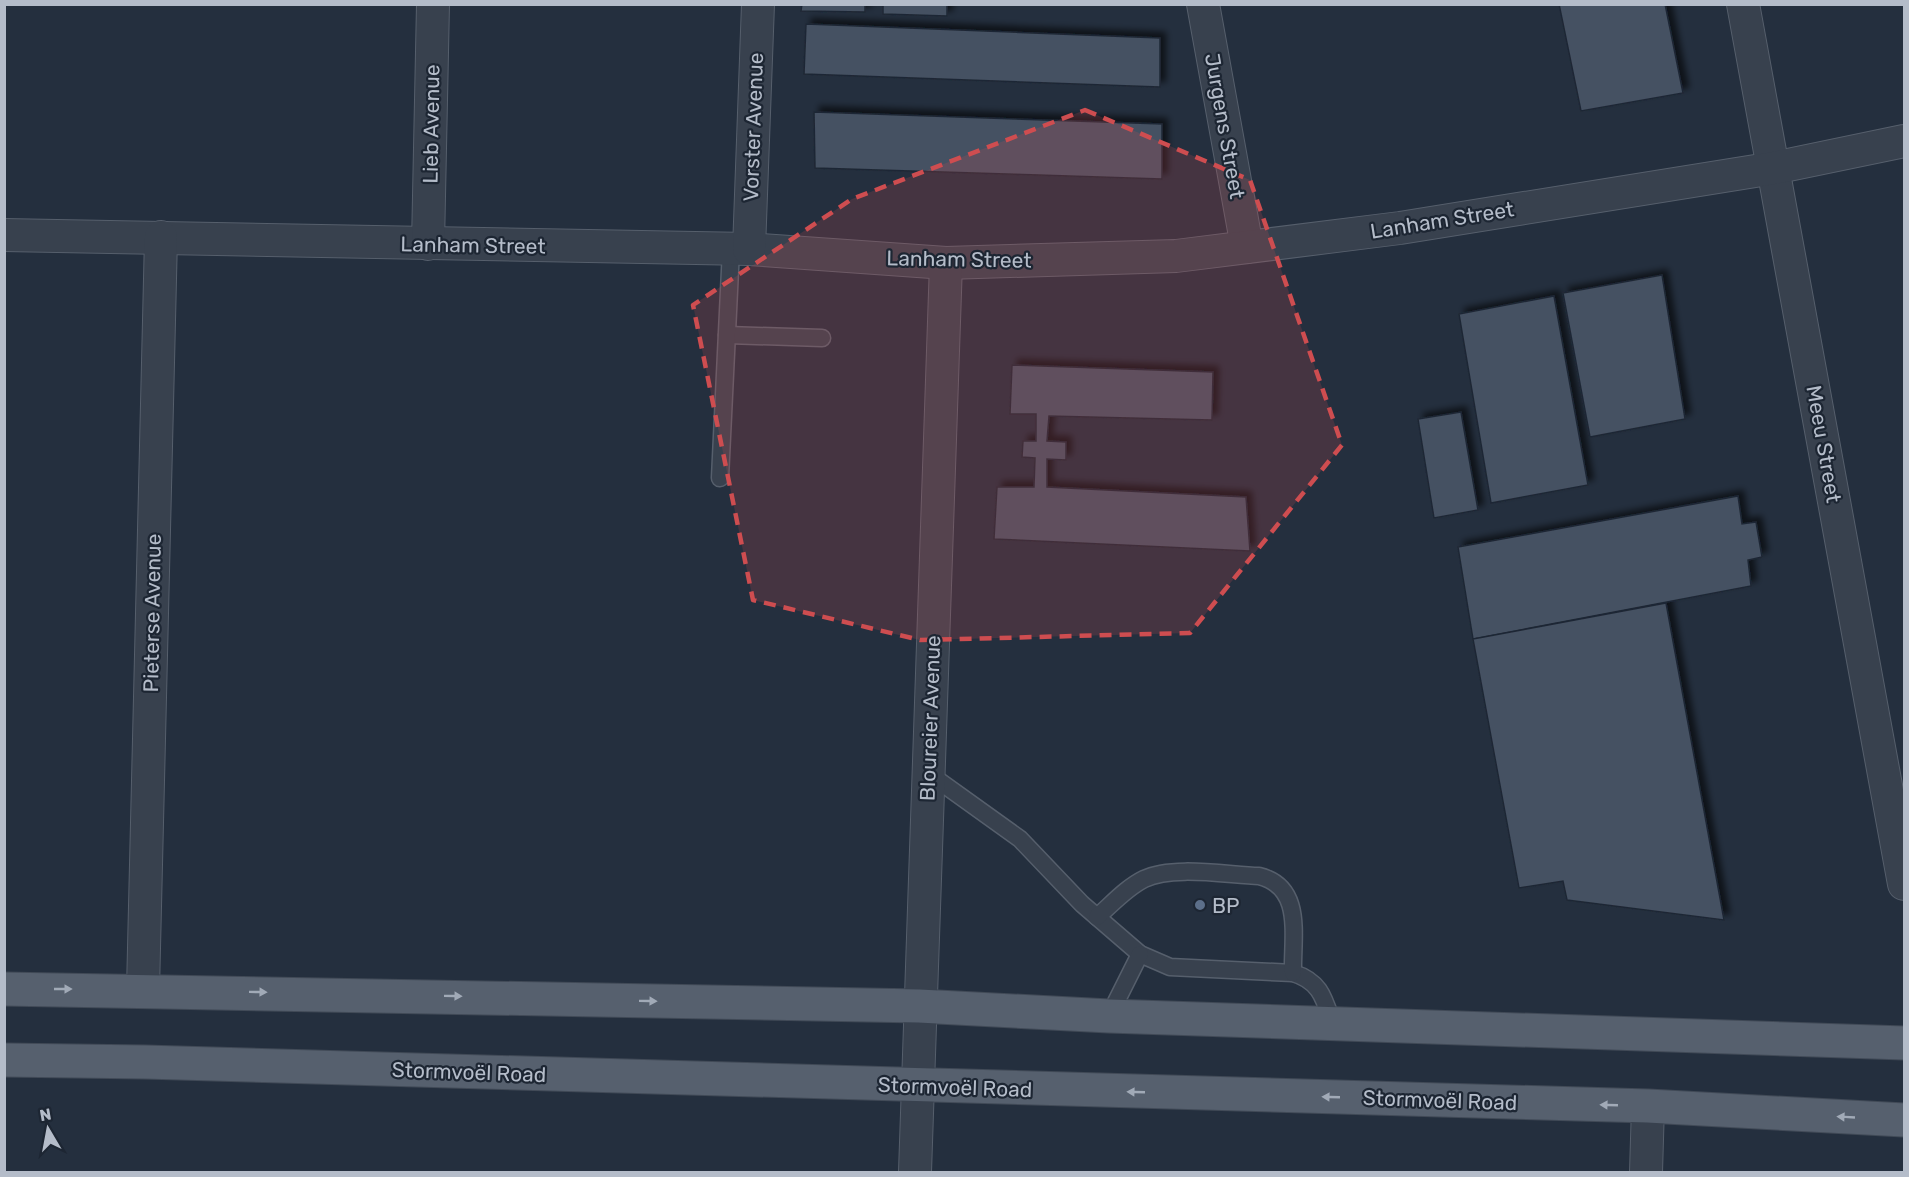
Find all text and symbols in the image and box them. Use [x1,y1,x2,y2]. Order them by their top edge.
street label: Jurgens Street [1200,51,1250,201]
street label: Vorster Avenue [738,52,768,202]
street label: Lieb Avenue [417,64,445,184]
street label: Lanham Street [1368,196,1516,244]
street label: Lanham Street [400,231,546,259]
street label: Lanham Street [886,245,1032,273]
street label: Meeu Street [1801,383,1847,505]
street label: Pieterse Avenue [138,533,166,693]
street label: Bloureier Avenue [915,635,945,801]
place label: BP [1212,893,1240,918]
marker: BP [1193,898,1207,912]
one-way arrow [53,984,72,994]
one-way arrow [248,987,267,997]
one-way arrow [443,992,462,1001]
one-way arrow [638,996,657,1005]
street label: Stormvoël Road [391,1057,547,1087]
street label: Stormvoël Road [877,1072,1033,1102]
street label: Stormvoël Road [1362,1085,1518,1115]
one-way arrow [1126,1087,1145,1096]
one-way arrow [1321,1092,1340,1102]
north arrow [18,1099,78,1159]
one-way arrow [1600,1100,1619,1109]
text: N [38,1104,53,1125]
one-way arrow [1837,1112,1856,1121]

